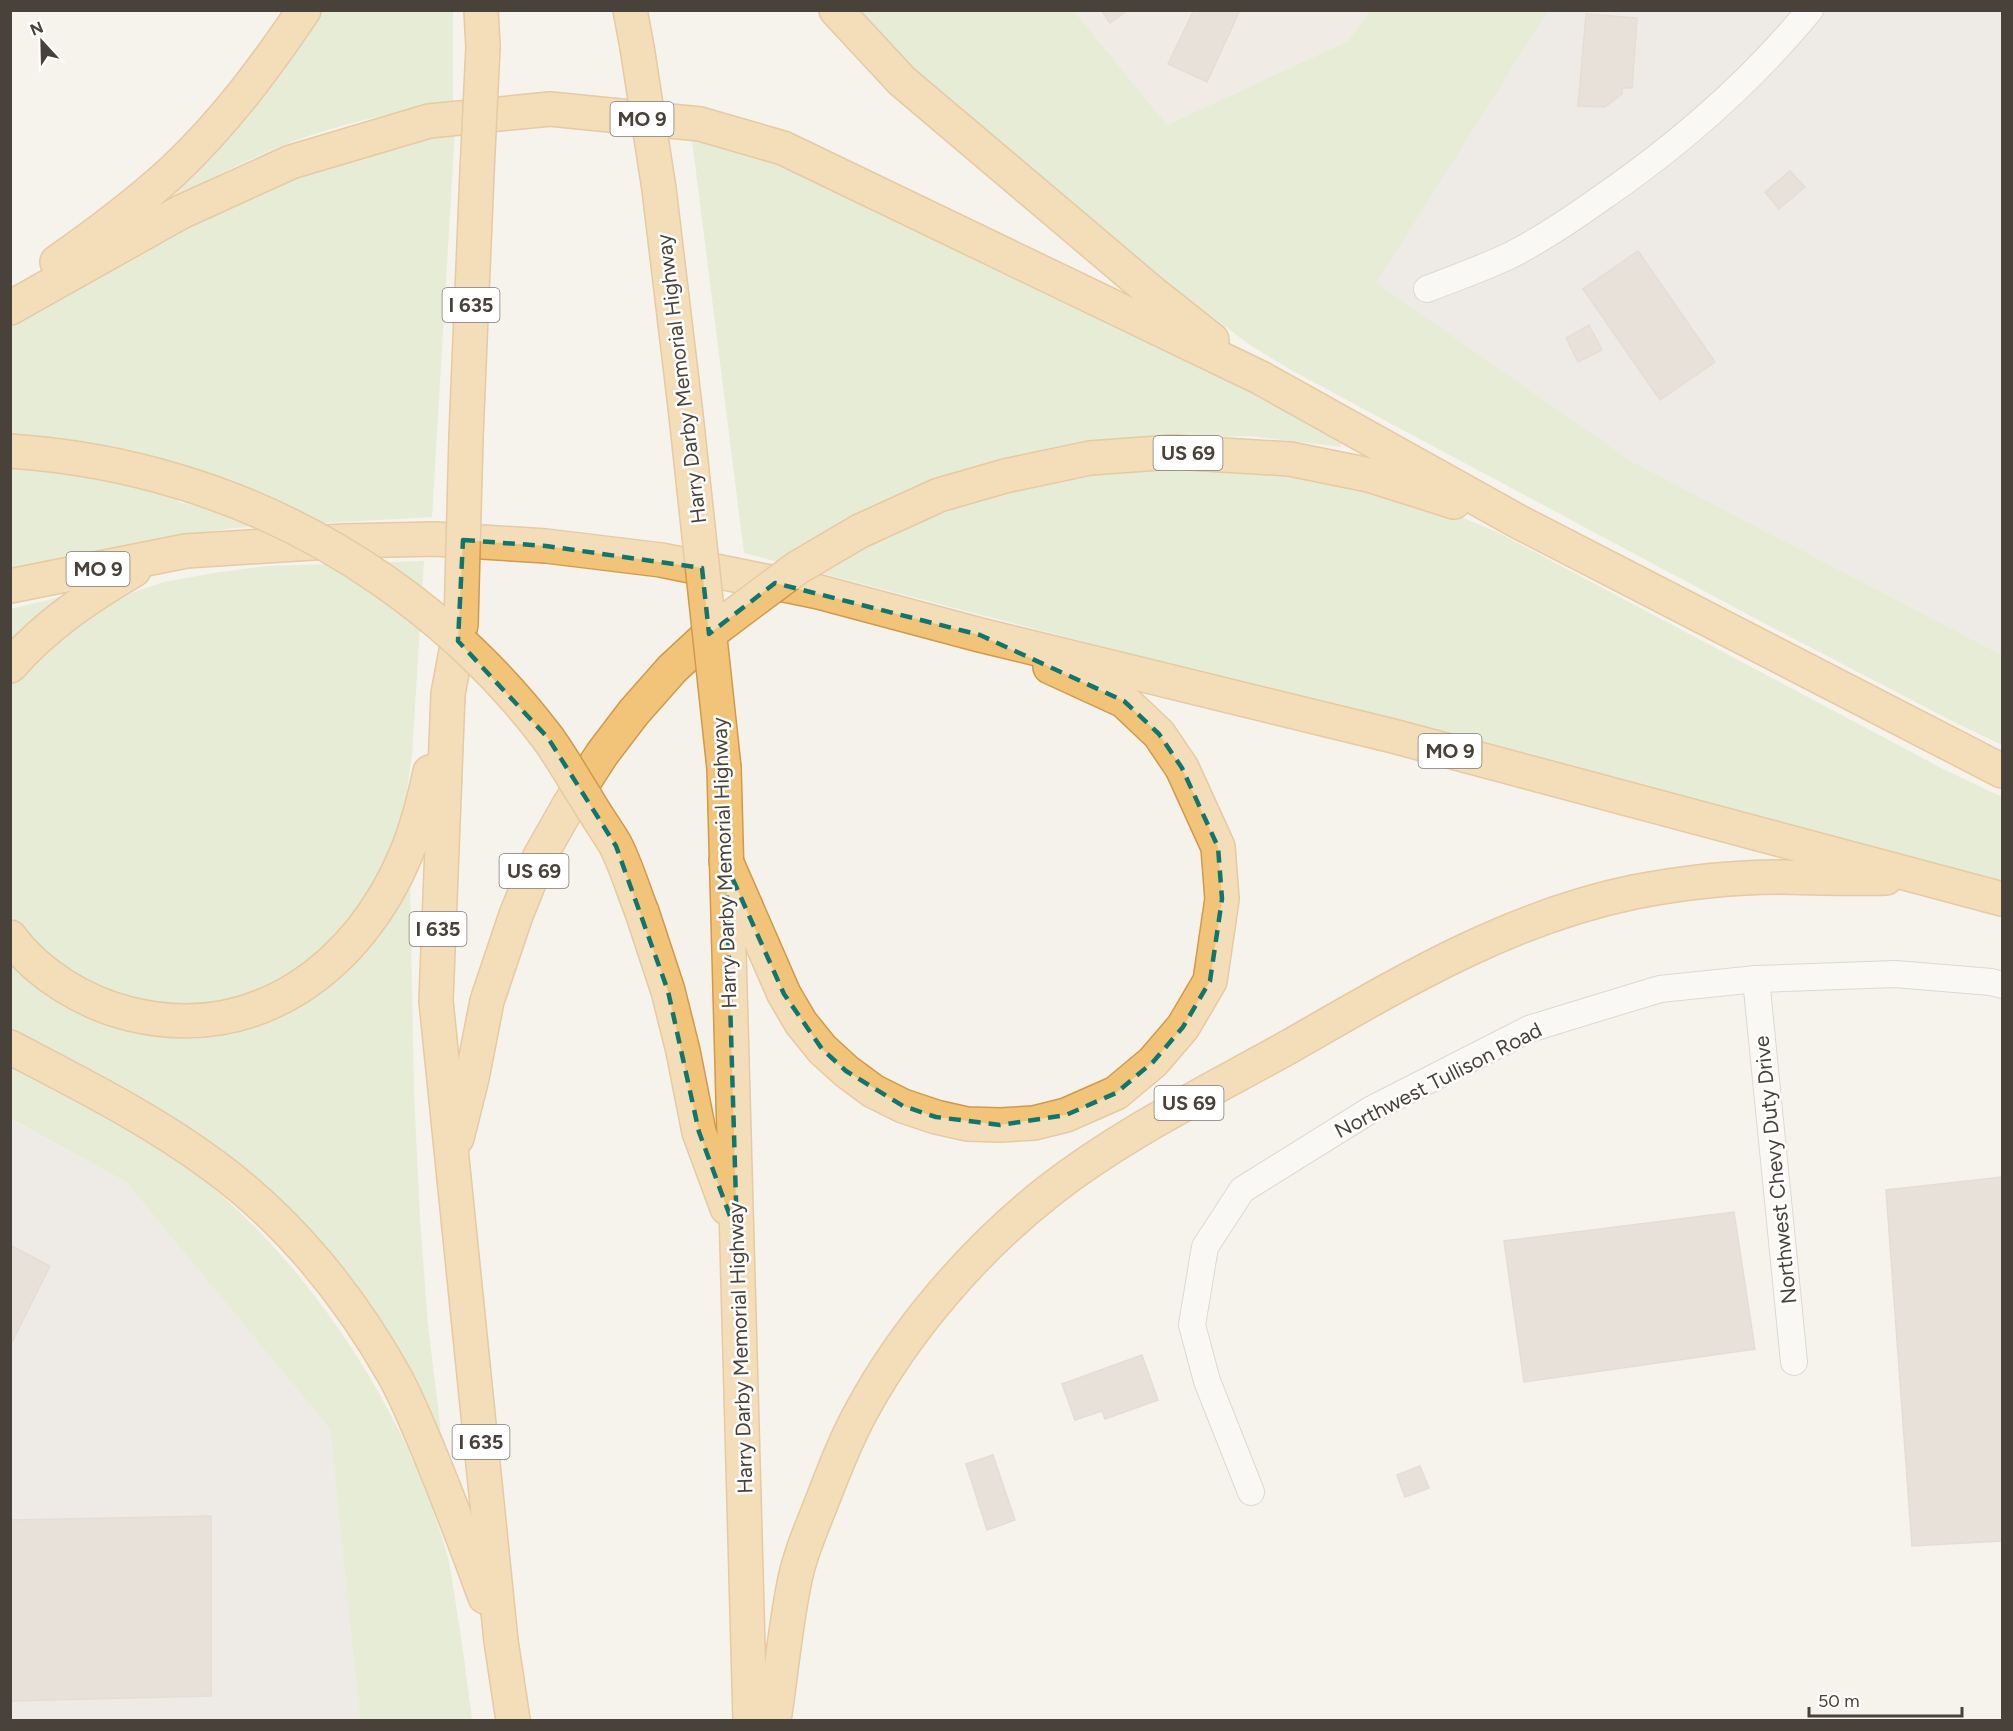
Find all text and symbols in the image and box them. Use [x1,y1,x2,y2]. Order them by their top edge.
north arrow [12,12,72,72]
text: N [27,17,46,40]
road number: MO 9 [610,102,674,136]
street label: Harry Darby Memorial Highway [651,233,711,525]
road number: I 635 [442,288,500,322]
road number: US 69 [1154,436,1222,470]
road number: MO 9 [66,552,130,586]
street label: Harry Darby Memorial Highway [706,717,742,1009]
road number: MO 9 [1418,734,1482,768]
road number: US 69 [500,854,568,888]
road number: I 635 [410,912,466,946]
street label: Northwest Tullison Road [1330,1017,1546,1143]
street label: Northwest Chevy Duty Drive [1748,1035,1802,1305]
road number: US 69 [1154,1086,1224,1120]
street label: Harry Darby Memorial Highway [722,1202,758,1494]
road number: I 635 [452,1425,510,1459]
scale bar [1809,1680,1962,1718]
text: 50 m [1818,1690,1860,1712]

